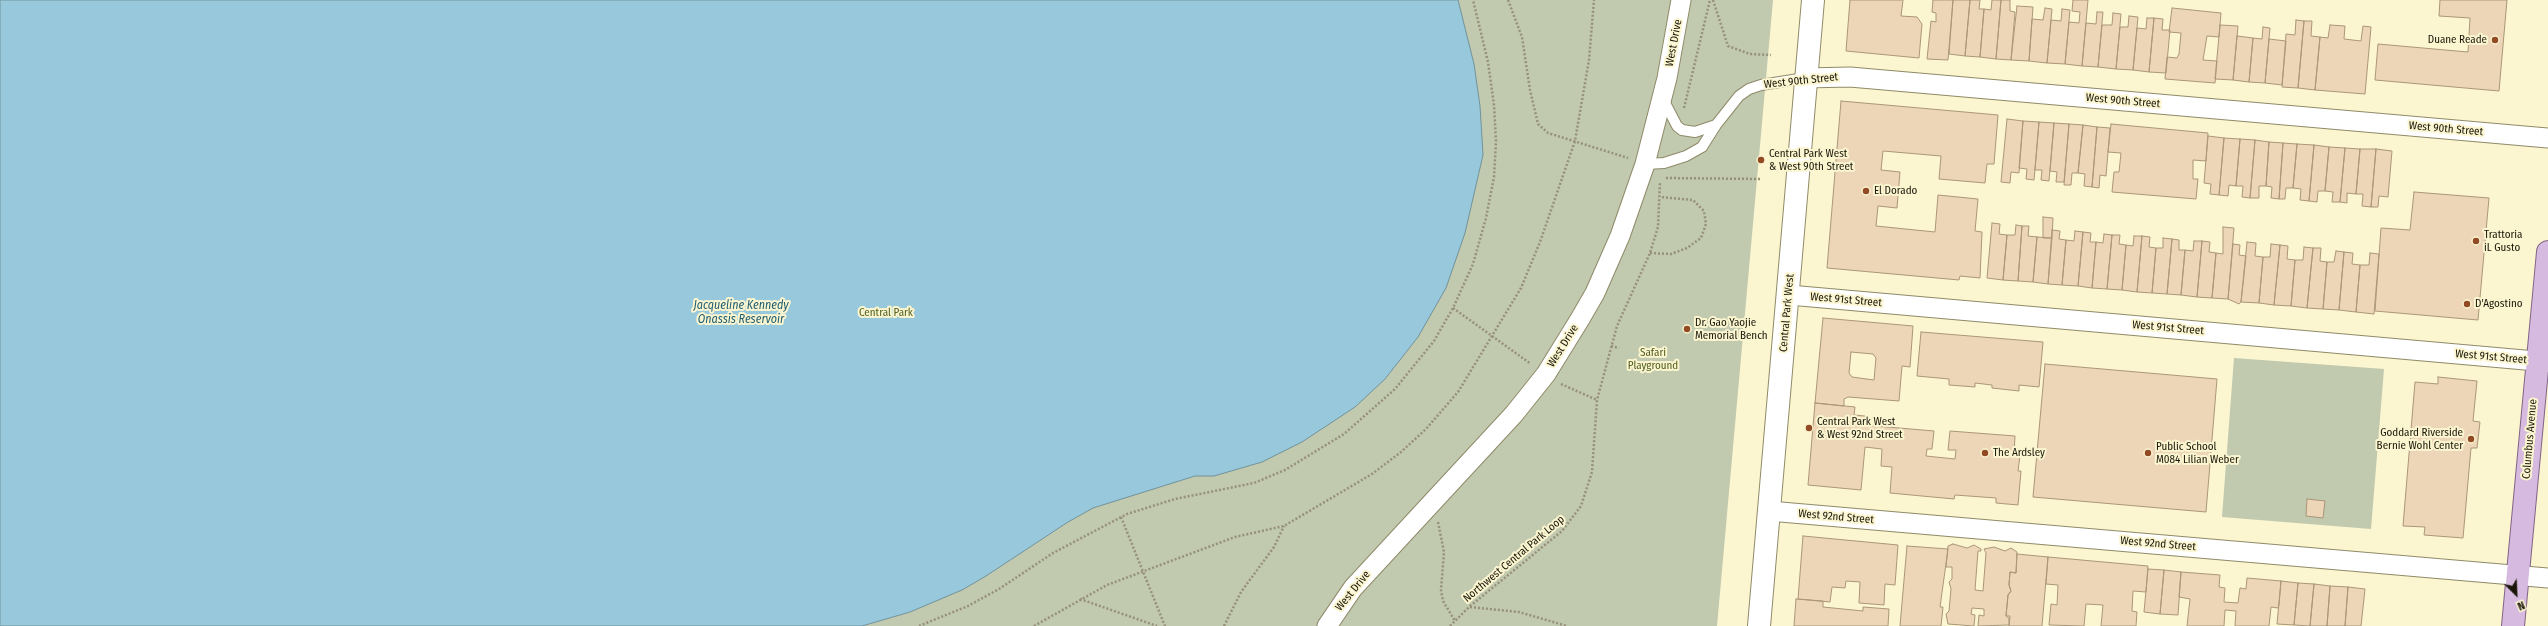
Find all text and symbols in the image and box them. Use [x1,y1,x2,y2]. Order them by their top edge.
street label: West Drive [1663,18,1685,68]
place label: Duane Reade [2428,33,2487,47]
marker: Duane Reade [2490,35,2500,45]
street label: West 90th Street [1763,71,1839,91]
street label: West 90th Street [2085,91,2161,111]
street label: West 90th Street [2408,119,2484,139]
place label: Central Park West & West 90th Street [1769,147,1853,173]
marker: Central Park West & West 90th Street [1756,155,1766,165]
place label: El Dorado [1874,184,1917,198]
marker: El Dorado [1861,186,1871,196]
place label: Trattoria iL Gusto [2484,228,2522,254]
marker: Trattoria iL Gusto [2471,236,2481,246]
street label: Central Park West [1777,273,1797,353]
street label: West 91st Street [1810,290,1882,310]
place label: D'Agostino [2475,297,2522,311]
water label: Jacqueline Kennedy Onassis Reservoir [693,299,789,327]
marker: D'Agostino [2462,299,2472,309]
park label: Central Park [859,306,913,320]
place label: Dr. Gao Yaojie Memorial Bench [1695,316,1768,342]
street label: West 91st Street [2132,318,2204,338]
street label: West Drive [1545,322,1581,370]
marker: Dr. Gao Yaojie Memorial Bench [1682,324,1692,334]
park label: Safari Playground [1628,346,1678,372]
street label: West 91st Street [2455,347,2527,367]
street label: Columbus Avenue [2520,398,2540,480]
place label: Central Park West & West 92nd Street [1817,415,1903,441]
marker: Central Park West & West 92nd Street [1804,423,1814,433]
place label: Goddard Riverside Bernie Wohl Center [2377,426,2463,452]
marker: Goddard Riverside Bernie Wohl Center [2466,434,2476,444]
place label: Public School M084 Lilian Weber [2156,440,2239,466]
place label: The Ardsley [1993,446,2045,460]
marker: The Ardsley [1980,448,1990,458]
marker: Public School M084 Lilian Weber [2143,448,2153,458]
street label: West 92nd Street [1798,507,1874,527]
street label: Northwest Central Park Loop [1461,513,1567,605]
street label: West 92nd Street [2120,534,2196,554]
street label: West Drive [1333,568,1373,614]
north arrow [2496,574,2536,614]
text: N [2515,598,2527,613]

